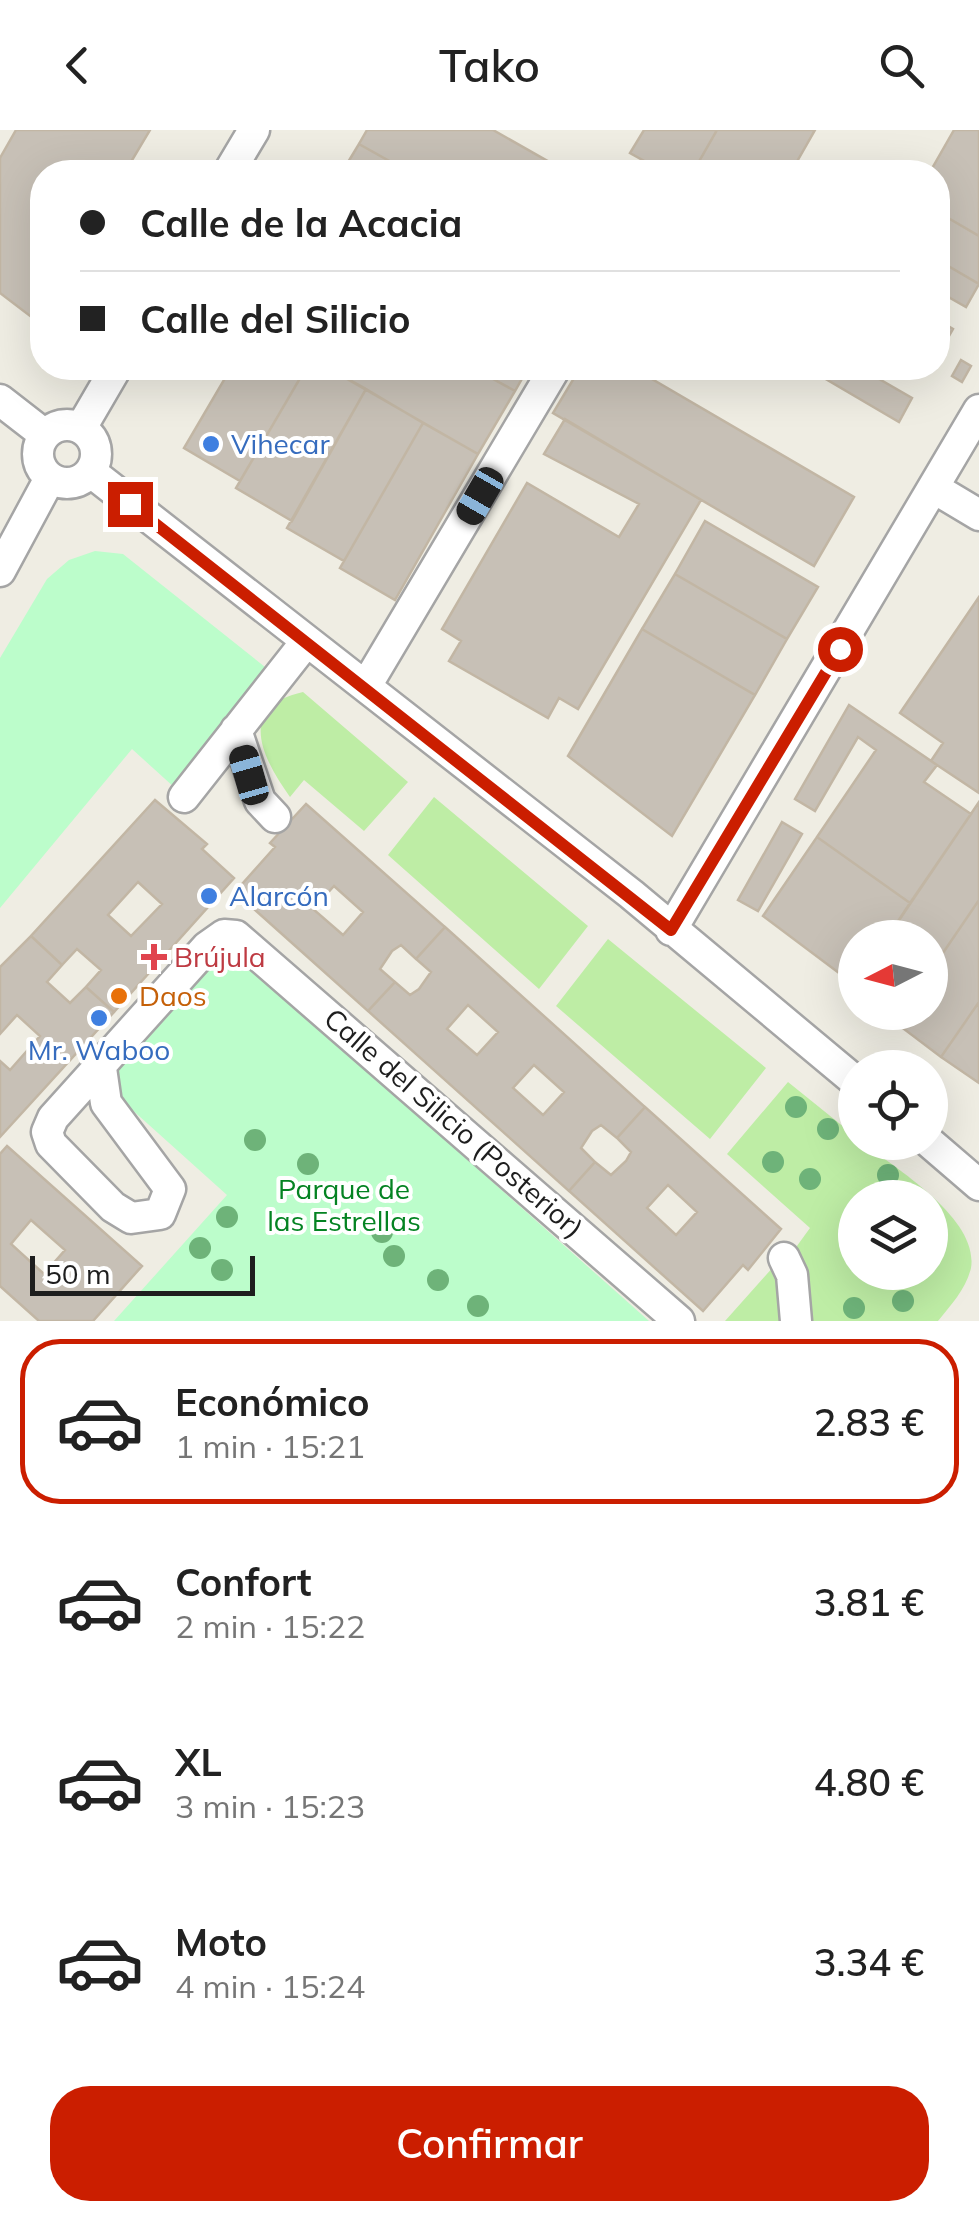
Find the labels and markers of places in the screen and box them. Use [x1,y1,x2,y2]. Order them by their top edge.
place label: Vihecar [231,426,330,461]
marker: Vihecar [200,433,222,455]
place label: Alarcón [229,878,329,913]
marker: Alarcón [198,885,220,907]
place label: Brújula [174,939,266,974]
marker: Brújula [143,946,165,968]
place label: Daos [139,978,207,1013]
marker: Daos [108,985,130,1007]
marker: Mr. Waboo [88,1007,110,1029]
place label: Mr. Waboo [28,1032,170,1067]

